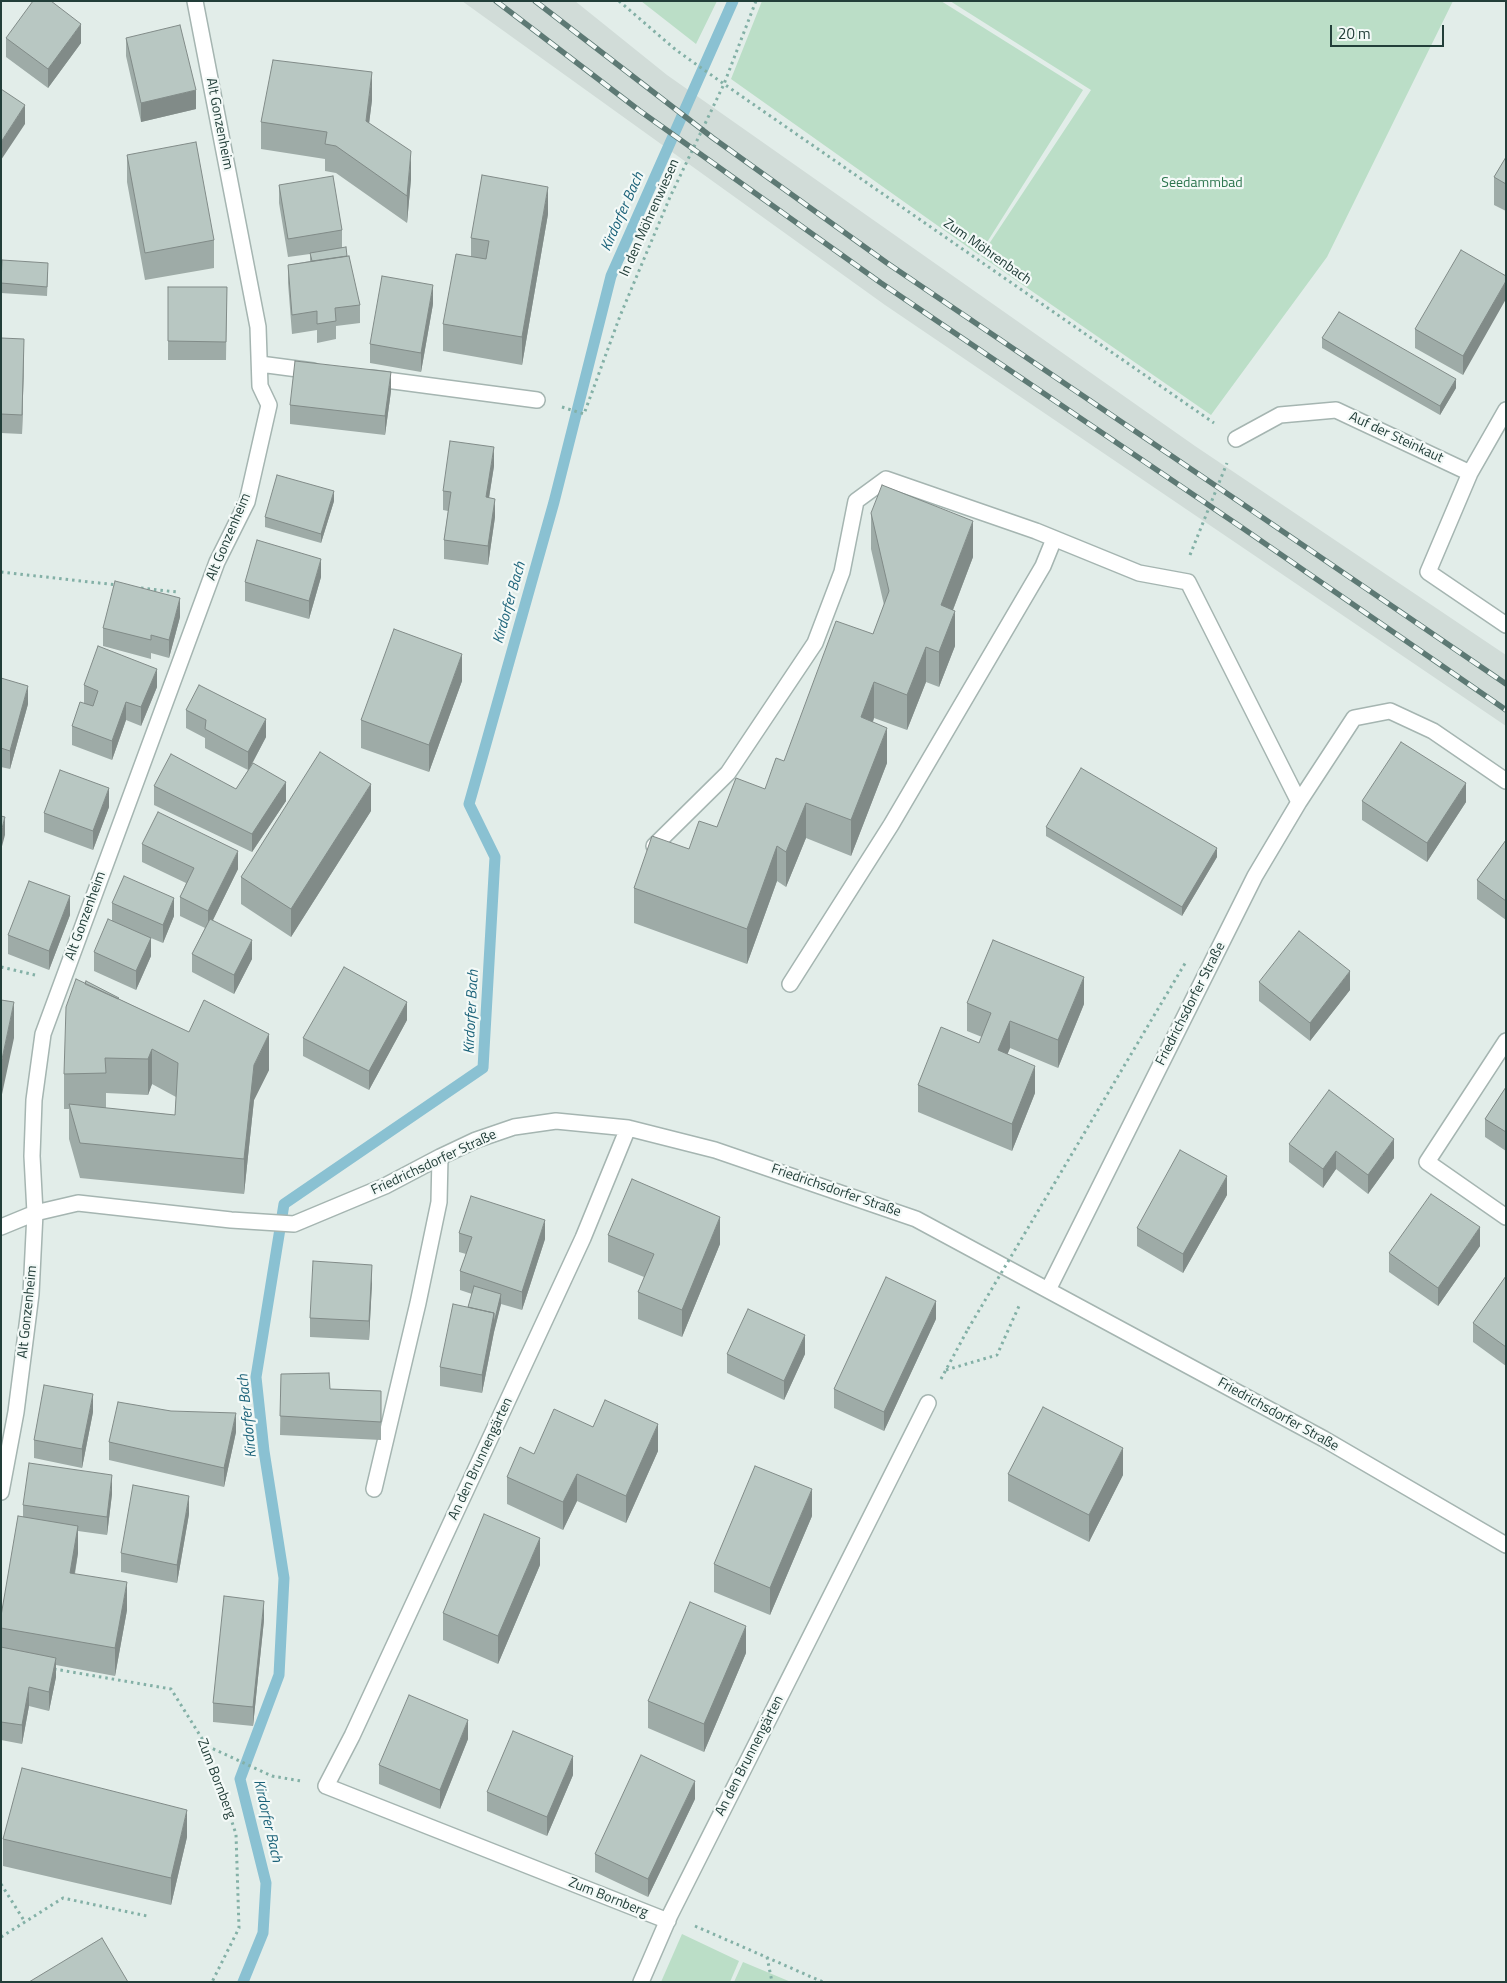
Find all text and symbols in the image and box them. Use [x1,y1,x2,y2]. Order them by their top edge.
scale bar [1332,15,1446,47]
text: 20 m [1338,22,1371,45]
street label: Alt Gonzenheim [202,77,236,171]
street label: In den Möhrenwiesen [617,157,683,279]
water label: Kirdorfer Bach [598,170,648,254]
park label: Seedammbad [1161,176,1243,192]
street label: Zum Möhrenbach [940,215,1034,289]
street label: Auf der Steinkaut [1346,409,1446,467]
street label: Alt Gonzenheim [203,491,255,583]
water label: Kirdorfer Bach [490,560,530,646]
street label: Alt Gonzenheim [62,869,110,963]
street label: Friedrichsdorfer Straße [1153,940,1229,1068]
water label: Kirdorfer Bach [461,969,483,1055]
street label: Friedrichsdorfer Straße [369,1127,499,1199]
street label: Friedrichsdorfer Straße [769,1161,903,1221]
street label: Alt Gonzenheim [15,1265,41,1359]
water label: Kirdorfer Bach [235,1373,261,1459]
street label: Friedrichsdorfer Straße [1214,1375,1342,1455]
street label: An den Brunnengärten [445,1395,517,1523]
street label: An den Brunnengärten [712,1693,788,1819]
street label: Zum Bornberg [193,1737,239,1821]
water label: Kirdorfer Bach [249,1778,285,1864]
street label: Zum Bornberg [566,1874,650,1922]

